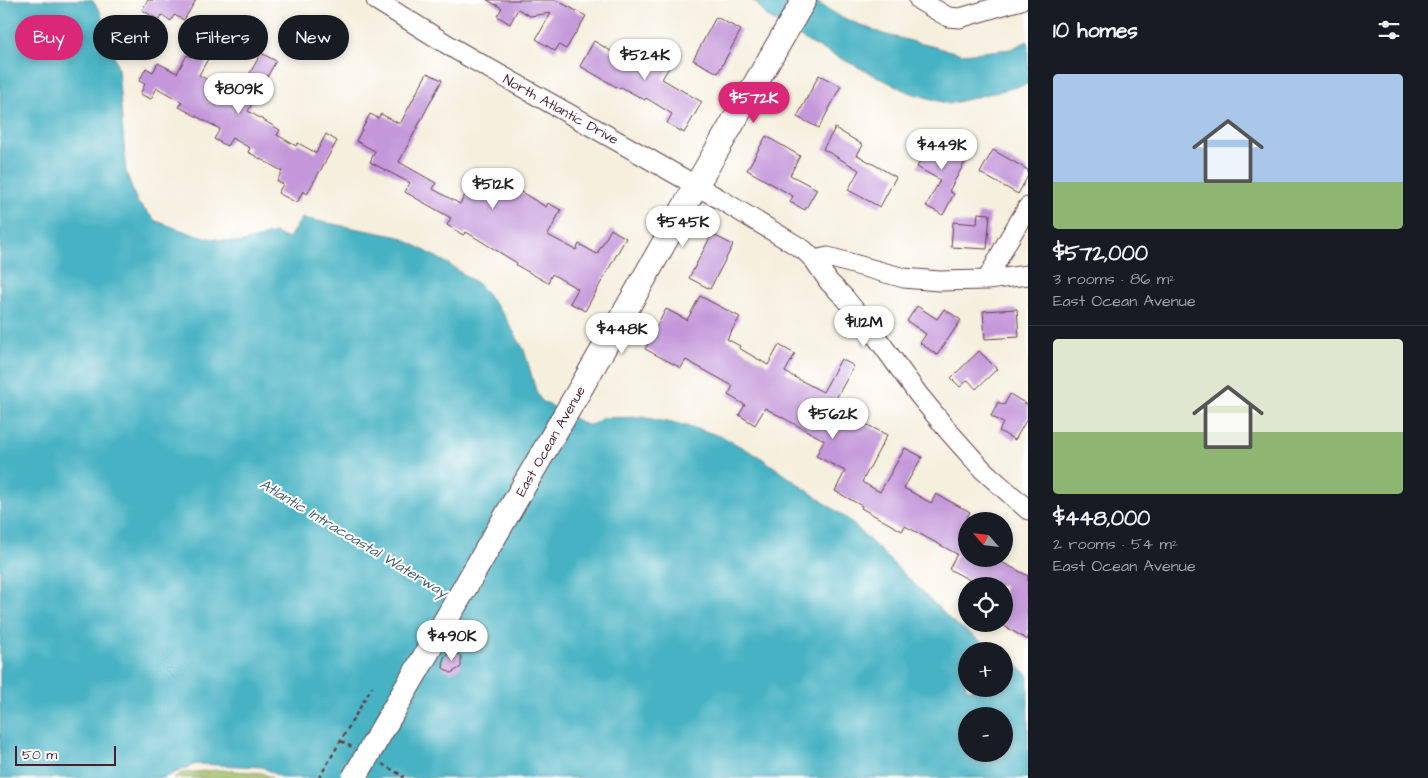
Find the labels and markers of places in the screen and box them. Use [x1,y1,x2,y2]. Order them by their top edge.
pin: $524K [610,38,680,81]
pin: $809K [204,72,274,115]
pin: $572K [719,82,789,124]
pin: $449K [907,128,977,171]
pin: $512K [458,168,528,210]
pin: $545K [648,206,718,248]
pin: $1.12M [823,306,905,348]
pin: $448K [587,312,657,355]
pin: $562K [798,398,868,440]
pin: $490K [417,620,487,662]

